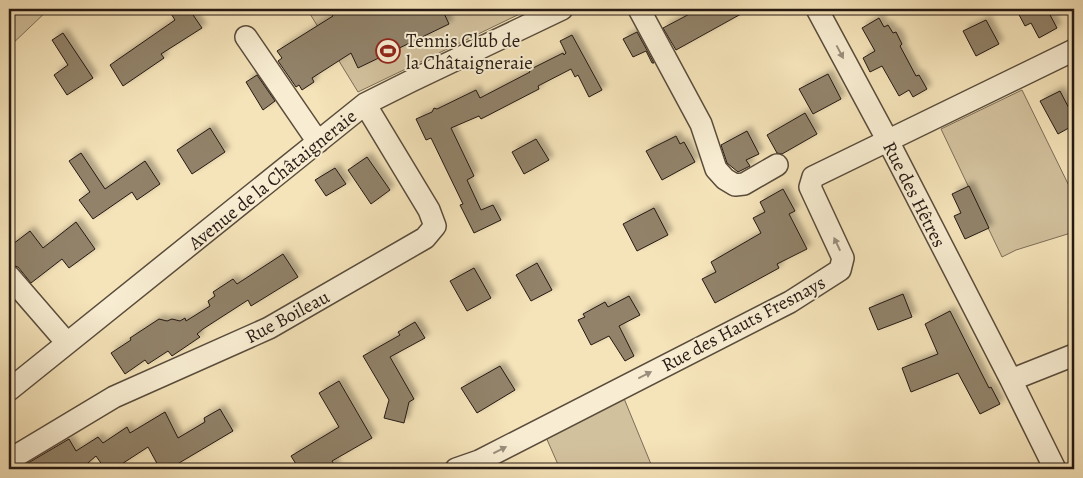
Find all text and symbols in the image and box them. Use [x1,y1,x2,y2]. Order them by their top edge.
place label: Tennis Club de la Châtaigneraie [406,28,533,76]
sports icon: Tennis Club de la Châtaigneraie [375,38,401,64]
one-way arrow [836,44,844,59]
street label: Avenue de la Châtaigneraie [182,104,362,256]
street label: Rue des Hêtres [876,137,952,252]
one-way arrow [832,237,840,251]
street label: Rue des Hauts Fresnays [657,270,830,378]
street label: Rue Boileau [241,284,335,350]
one-way arrow [637,371,652,379]
one-way arrow [493,446,507,454]

